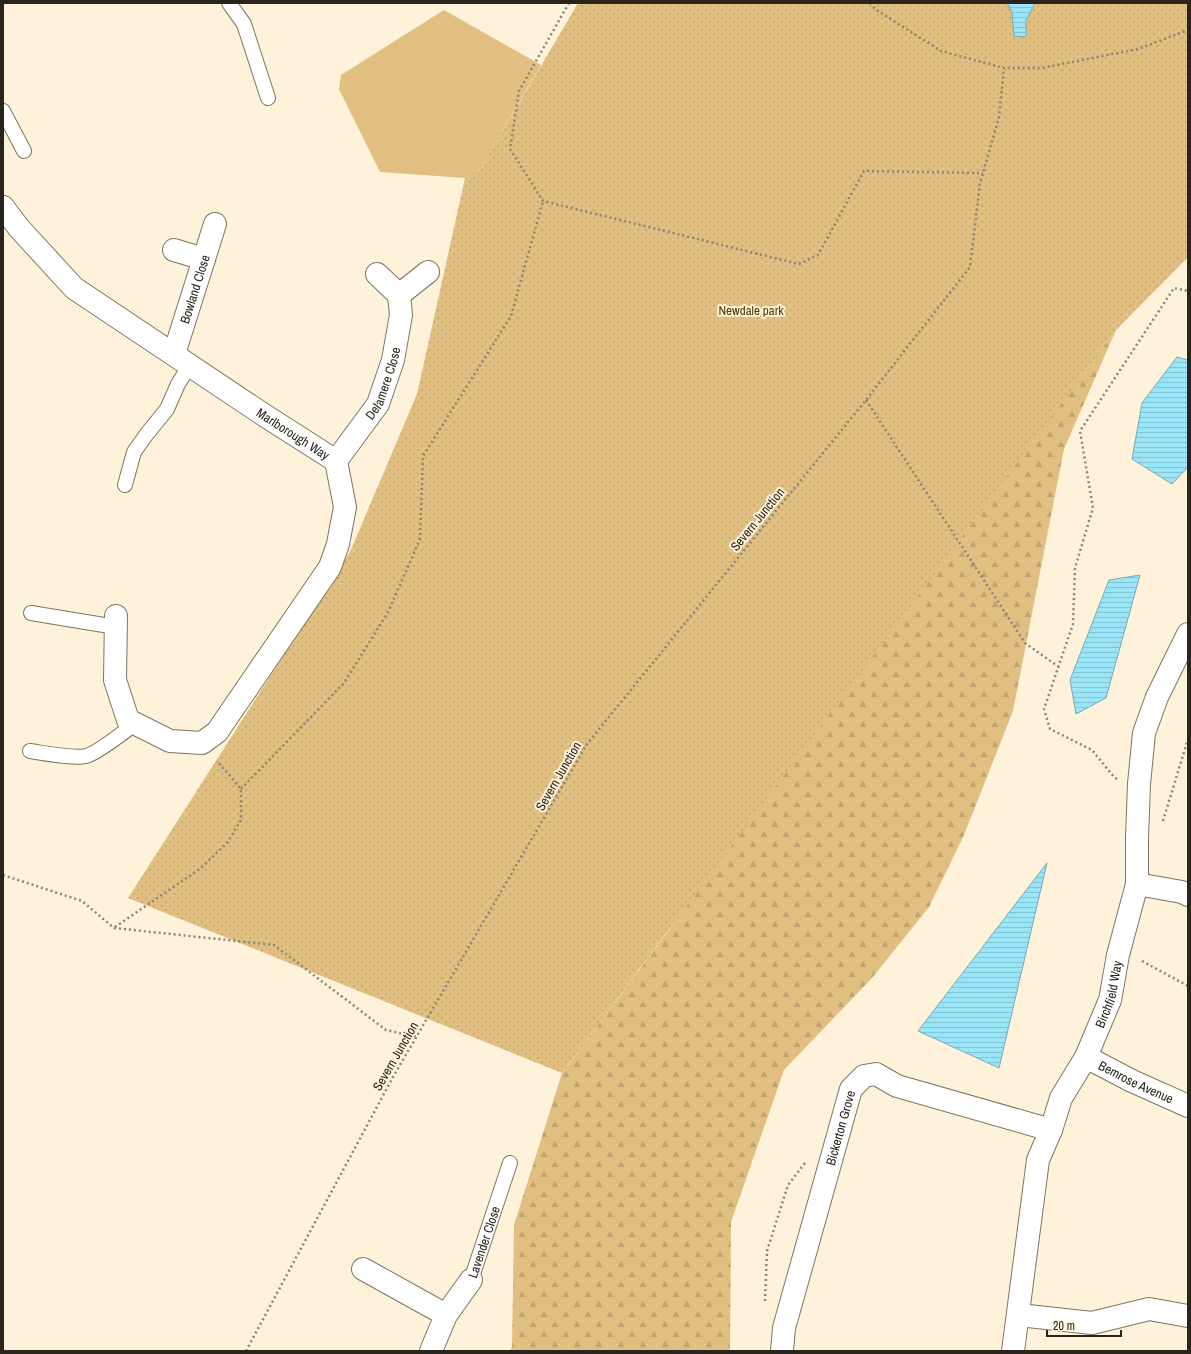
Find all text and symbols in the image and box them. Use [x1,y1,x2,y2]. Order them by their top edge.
street label: Bowland Close [176,253,214,326]
park label: Newdale park [718,302,784,319]
street label: Delamere Close [361,346,404,423]
street label: Marlborough Way [253,404,333,464]
street label: Severn Junction [727,484,788,555]
street label: Severn Junction [532,739,585,814]
street label: Birchfield Way [1091,959,1126,1030]
street label: Severn Junction [369,1019,422,1094]
street label: Bemrose Avenue [1096,1057,1176,1107]
street label: Bickerton Grove [822,1088,859,1167]
street label: Lavender Close [464,1204,504,1280]
scale bar [1047,1312,1121,1338]
text: 20 m [1053,1318,1075,1334]

